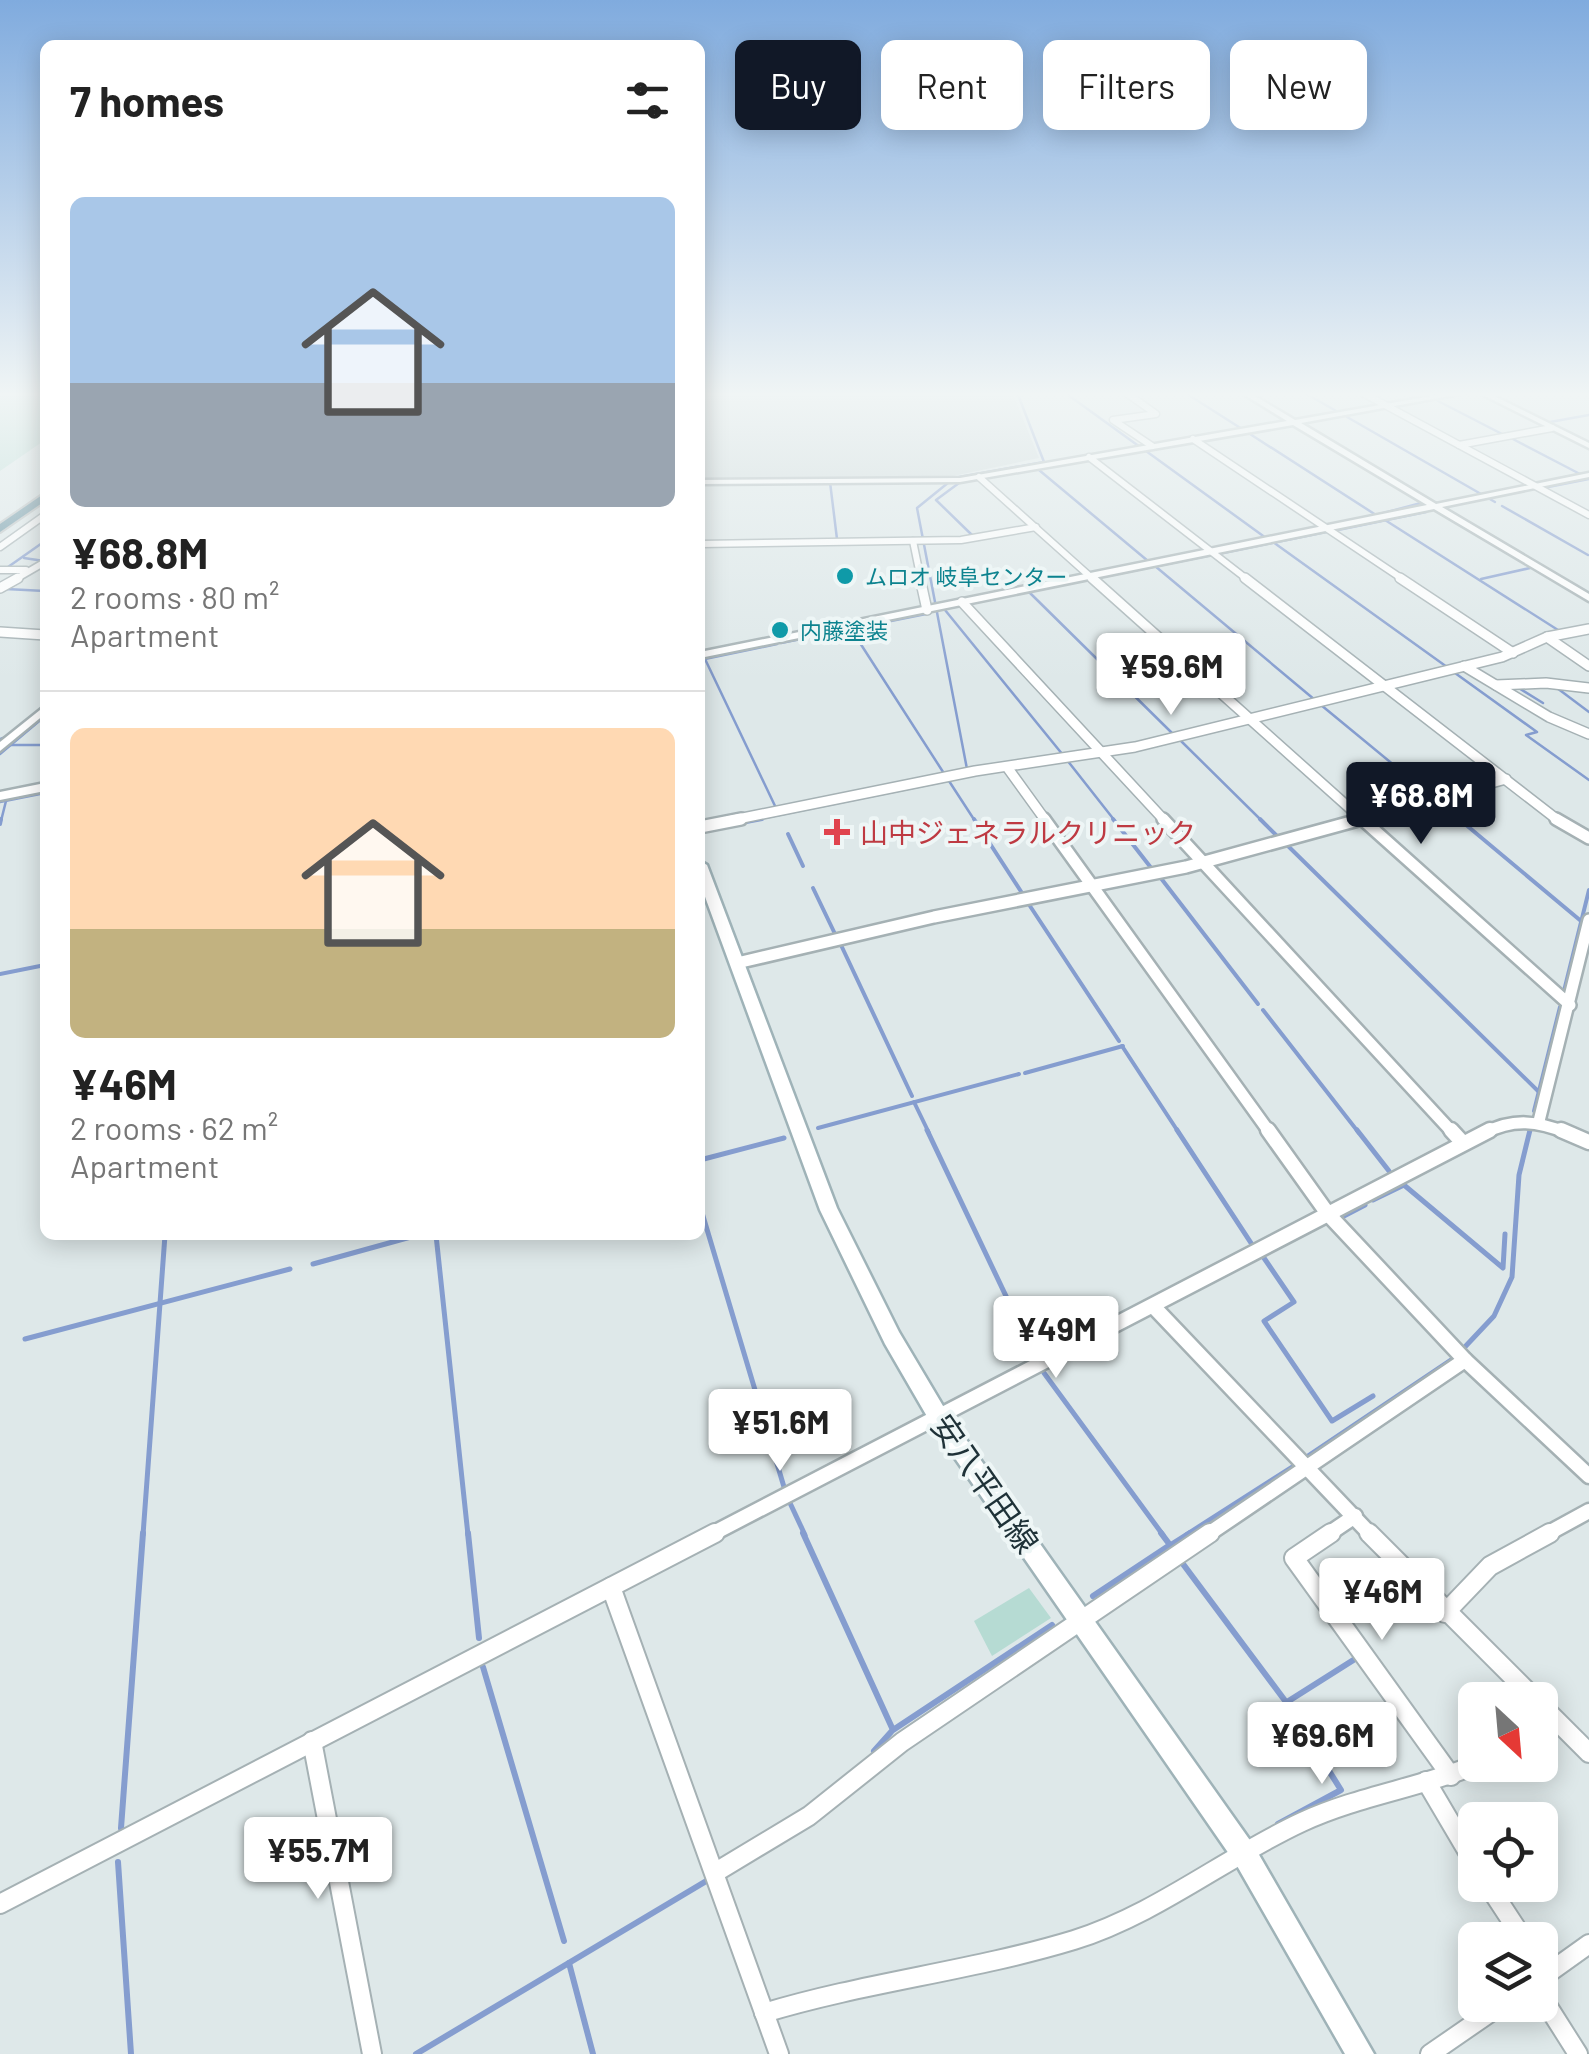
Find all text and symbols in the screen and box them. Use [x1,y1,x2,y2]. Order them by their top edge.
chip: Buy [735,40,861,130]
chip: Rent [881,40,1023,130]
chip: Filters [1043,40,1210,130]
chip: New [1230,40,1367,130]
icon: filters [620,73,675,128]
text: 7 homes [70,75,224,125]
icon: home [283,262,463,442]
text: ¥68.8M [70,527,208,577]
place label: ムロオ 岐阜センター [865,563,1067,589]
marker: ムロオ 岐阜センター [834,565,856,587]
text: 2 rooms · 80 m² [70,577,279,615]
text: Apartment [70,615,219,653]
place label: 内藤塗装 [800,617,888,643]
marker: 内藤塗装 [769,619,791,641]
pin: ¥59.6M [1090,633,1252,718]
text: ¥59.6M [1119,646,1223,684]
pin: ¥68.8M [1340,762,1502,847]
text: ¥68.8M [1368,775,1474,813]
icon: home [283,793,463,973]
place label: 山中ジェネラルクリニック [860,815,1196,849]
marker: 山中ジェネラルクリニック [824,819,850,845]
text: ¥46M [70,1058,177,1108]
text: 2 rooms · 62 m² [70,1108,278,1146]
text: Apartment [70,1146,219,1184]
pin: ¥49M [997,1296,1115,1381]
text: ¥49M [1015,1309,1097,1347]
pin: ¥51.6M [699,1389,861,1474]
text: ¥51.6M [731,1402,829,1440]
street label: 安八平田線 [925,1407,1047,1559]
pin: ¥46M [1323,1558,1441,1643]
text: ¥46M [1341,1571,1423,1609]
north arrow [1458,1682,1558,1782]
map controls [1458,1682,1558,2022]
pin: ¥69.6M [1241,1702,1403,1787]
text: ¥69.6M [1270,1715,1374,1753]
button: locate [1458,1802,1558,1902]
pin: ¥55.7M [237,1817,399,1902]
text: ¥55.7M [266,1830,370,1868]
button: layers [1458,1922,1558,2022]

